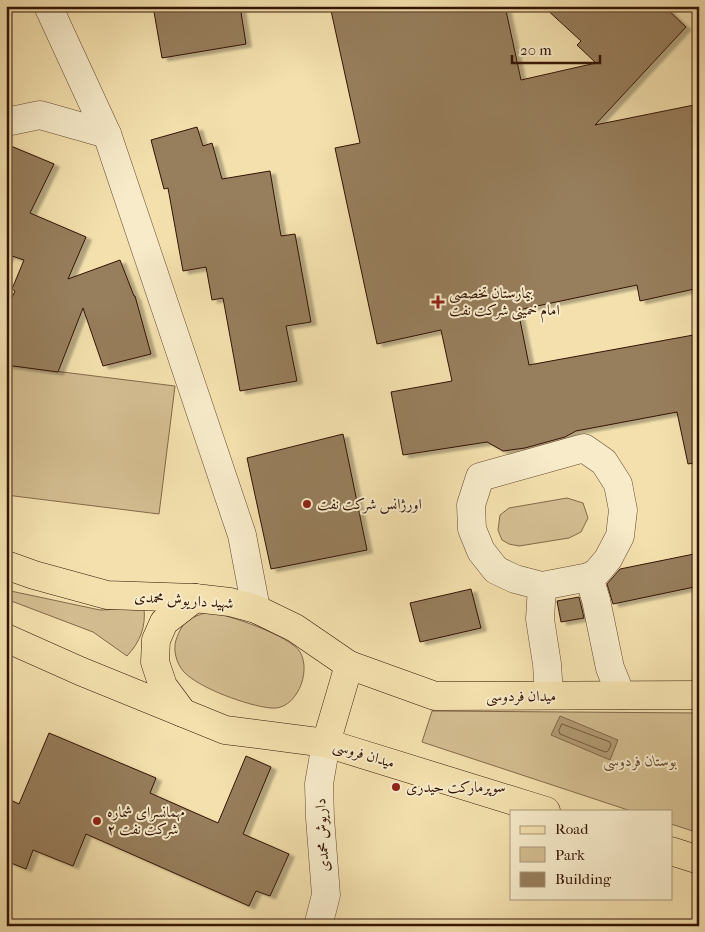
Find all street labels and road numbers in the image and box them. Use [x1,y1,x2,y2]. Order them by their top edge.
street label: شهید داریوش محمدی [134,588,234,613]
street label: میدان فردوسی [486,687,556,707]
street label: میدان فروسی [331,736,397,774]
street label: داریوش محمدی [311,798,333,872]

